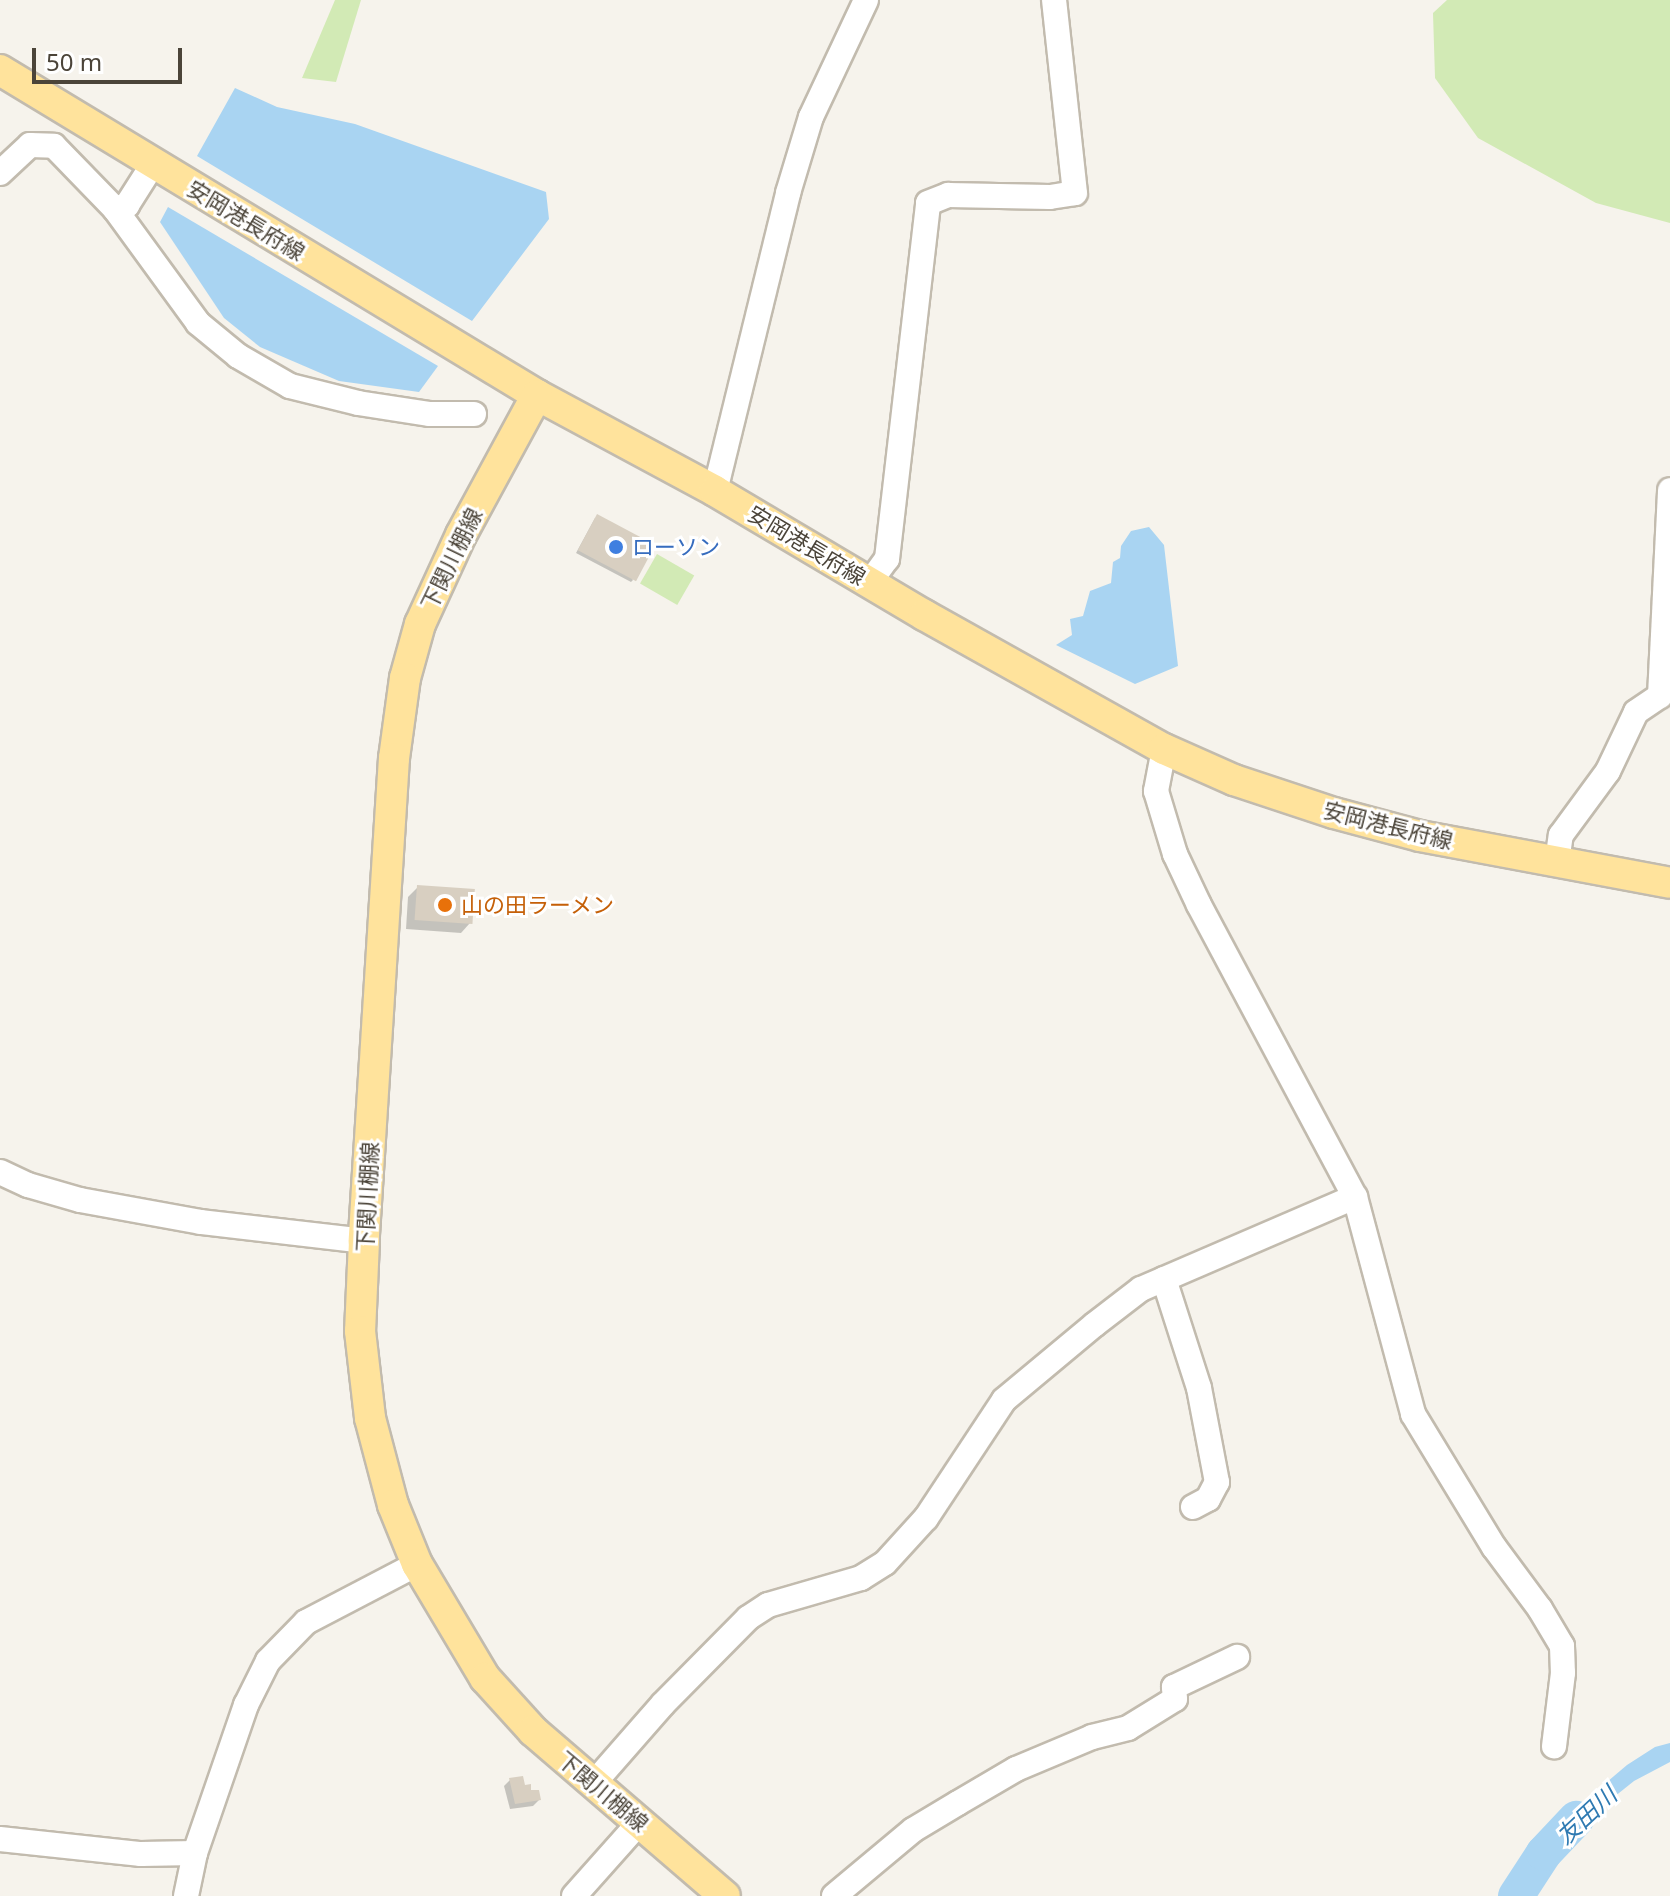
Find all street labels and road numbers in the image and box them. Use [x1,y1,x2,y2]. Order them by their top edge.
street label: 安岡港長府線 [183,175,309,265]
street label: 安岡港長府線 [744,500,870,590]
street label: 下関川棚線 [415,504,487,614]
street label: 安岡港長府線 [1321,796,1455,854]
street label: 下関川棚線 [351,1141,383,1253]
street label: 下関川棚線 [552,1746,654,1836]

